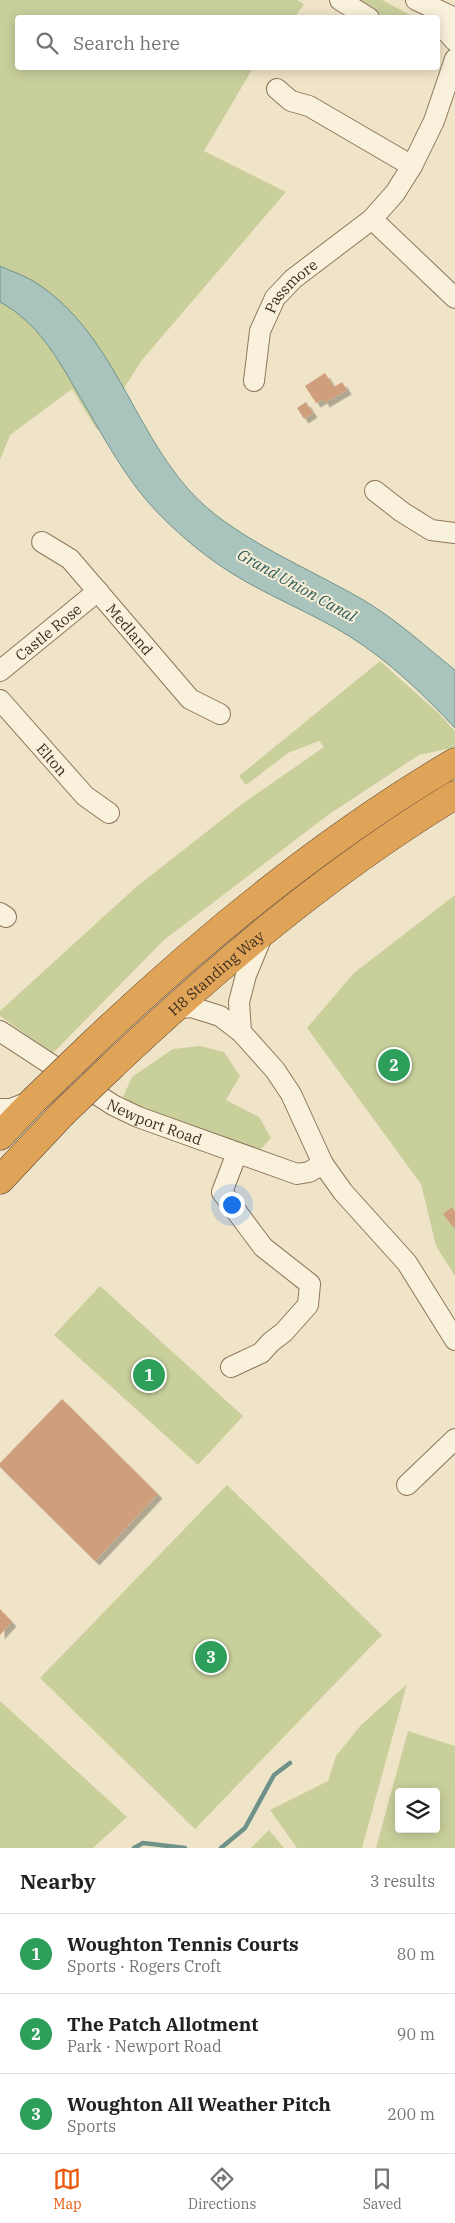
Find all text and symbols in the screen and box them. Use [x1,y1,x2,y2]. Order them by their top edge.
search box [15,15,440,70]
icon: search [33,29,61,57]
text: Search here [73,31,180,55]
street label: Passmore [260,255,321,316]
water label: Grand Union Canal [234,544,360,626]
street label: Castle Rose [11,599,85,664]
street label: Medland [103,599,157,659]
street label: Elton [33,739,72,780]
street label: H8 Standing Way [164,926,268,1019]
pin: 2 [378,1046,410,1084]
street label: Newport Road [104,1094,205,1149]
your location [219,1192,245,1218]
pin: 1 [133,1356,165,1394]
pin: 3 [195,1638,227,1676]
map controls [395,1788,440,1833]
button: layers [395,1788,440,1833]
text: Nearby [20,1867,96,1895]
text: 3 results [370,1871,435,1891]
text: Woughton Tennis Courts [67,1932,299,1956]
text: 1 [31,1944,41,1964]
text: 80 m [397,1944,435,1964]
text: Sports · Rogers Croft [67,1956,221,1976]
text: The Patch Allotment [67,2012,258,2036]
text: 2 [31,2024,41,2044]
text: 90 m [397,2024,435,2044]
text: Park · Newport Road [67,2036,222,2056]
text: Woughton All Weather Pitch [67,2092,331,2116]
text: 3 [31,2104,41,2124]
text: 200 m [387,2104,435,2124]
text: Sports [67,2116,116,2136]
tab: Map [53,2165,82,2213]
tab: Directions [188,2165,256,2213]
tab: Saved [363,2165,402,2213]

